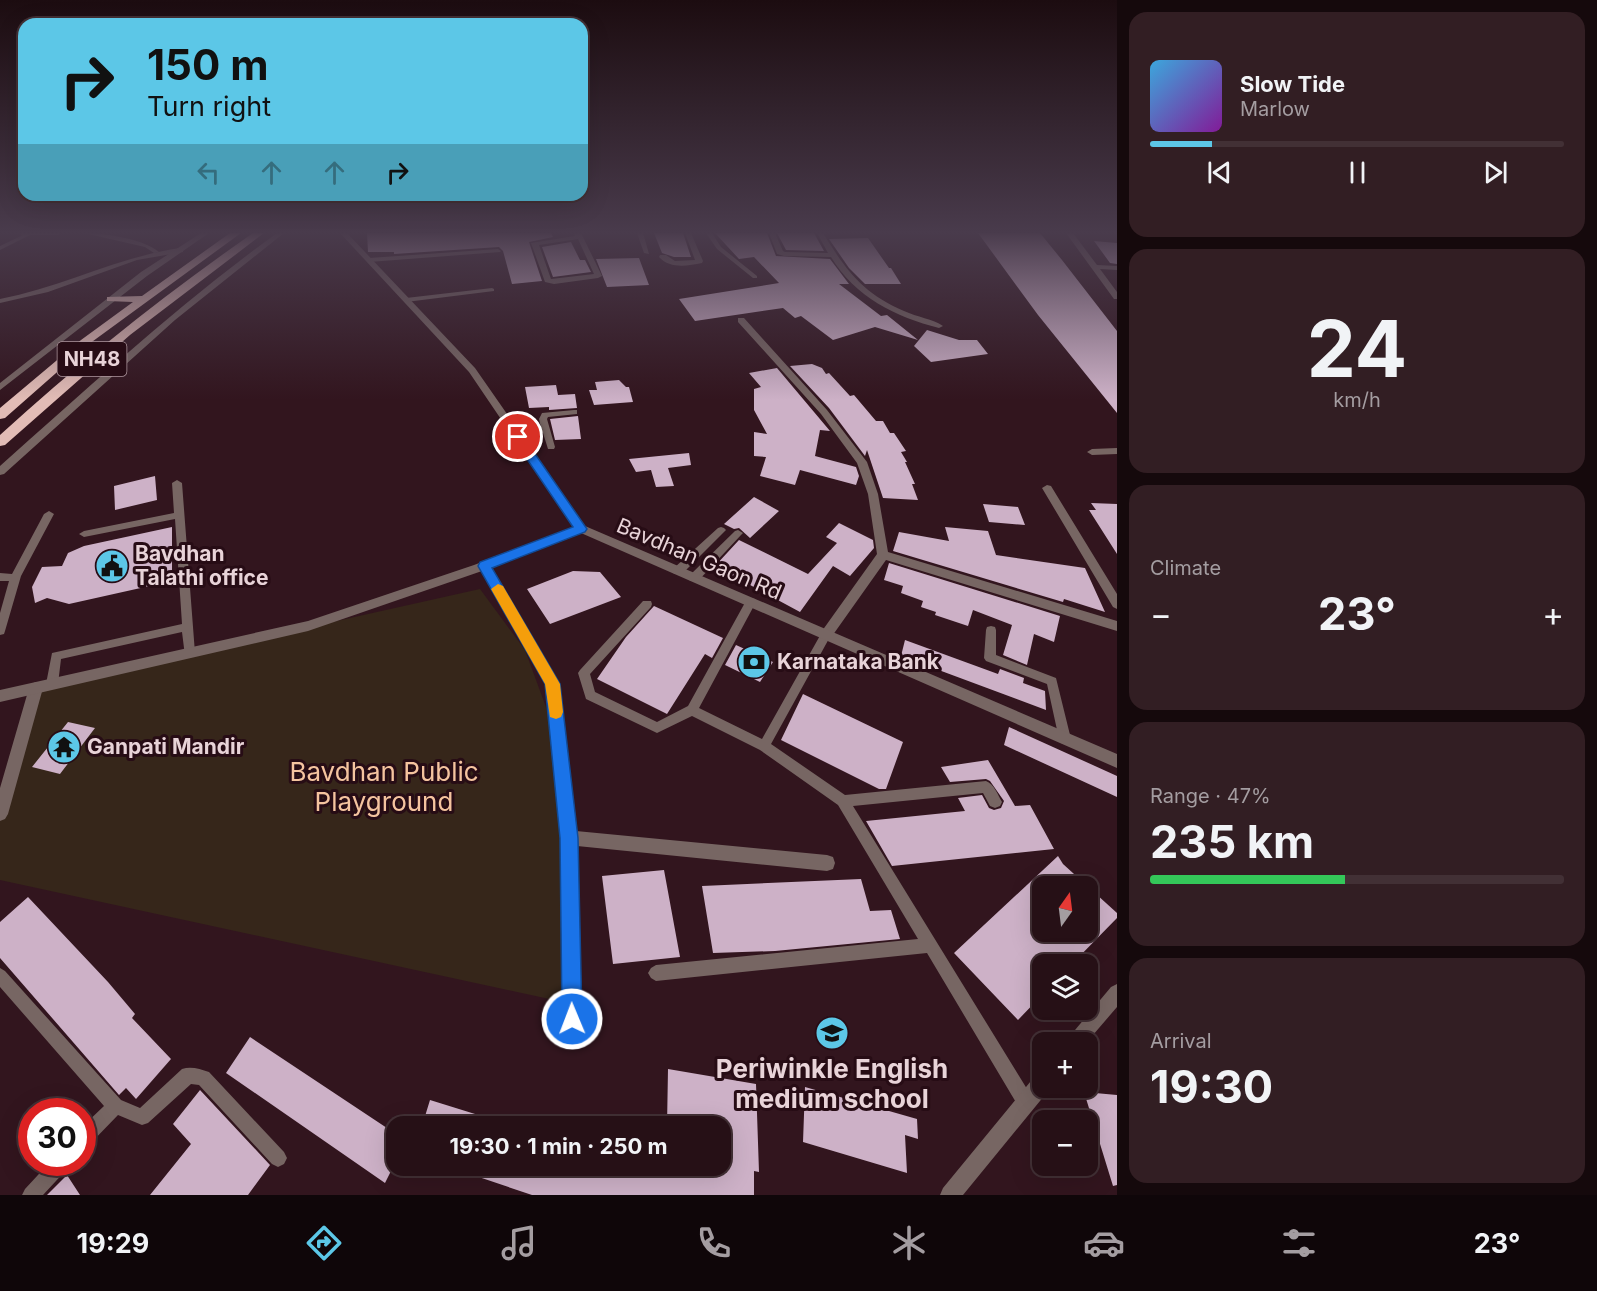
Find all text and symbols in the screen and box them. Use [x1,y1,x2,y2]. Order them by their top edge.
text: 150 m [147,39,269,90]
icon: right [48,42,126,120]
text: Slow Tide [1240,71,1345,97]
text: Turn right [147,90,271,123]
text: Marlow [1240,97,1310,121]
icon: left [192,156,225,189]
icon: ahead [255,156,288,189]
icon: ahead [318,156,351,189]
icon: right [381,156,414,189]
icon: previous [1203,156,1236,189]
icon: pause [1341,156,1374,189]
icon: next [1479,156,1512,189]
text: 24 [1307,301,1407,396]
road number: NH48 [58,342,127,376]
text: km/h [1333,388,1381,412]
pin [492,411,543,462]
icon: arrive [501,420,534,453]
street label: Bavdhan Gaon Rd [613,513,785,605]
place label: Bavdhan Talathi office [135,541,269,590]
public building icon: Bavdhan Talathi office [94,548,130,584]
text: Climate [1150,556,1221,580]
text: 23° [1318,586,1396,641]
text: − [1150,594,1172,634]
text: + [1542,594,1564,634]
bank icon: Karnataka Bank [736,644,772,680]
place label: Karnataka Bank [777,649,940,674]
temple icon: Ganpati Mandir [46,729,82,765]
place label: Ganpati Mandir [87,734,245,759]
park label: Bavdhan Public Playground [289,756,479,817]
text: Range · 47% [1150,784,1271,808]
text: 235 km [1150,814,1314,869]
north arrow [1032,876,1098,942]
map controls [1032,876,1098,1176]
button: layers [1032,954,1098,1020]
position arrow [540,987,604,1051]
school or university icon: Periwinkle English medium school [814,1015,850,1051]
text: Arrival [1150,1029,1212,1053]
button: + [1032,1032,1098,1098]
place label: Periwinkle English medium school [716,1053,948,1114]
text: 19:30 [1150,1059,1273,1114]
speed limit sign: 30 [18,1098,96,1176]
button: − [1032,1110,1098,1176]
text: 19:30 · 1 min · 250 m [449,1133,668,1159]
icon: directions [303,1222,345,1264]
icon: music [498,1222,540,1264]
icon: phone [693,1222,735,1264]
icon: climate [888,1222,930,1264]
icon: car [1083,1222,1125,1264]
icon: filters [1278,1222,1320,1264]
text: 19:29 [77,1227,149,1260]
text: 23° [1474,1227,1520,1260]

